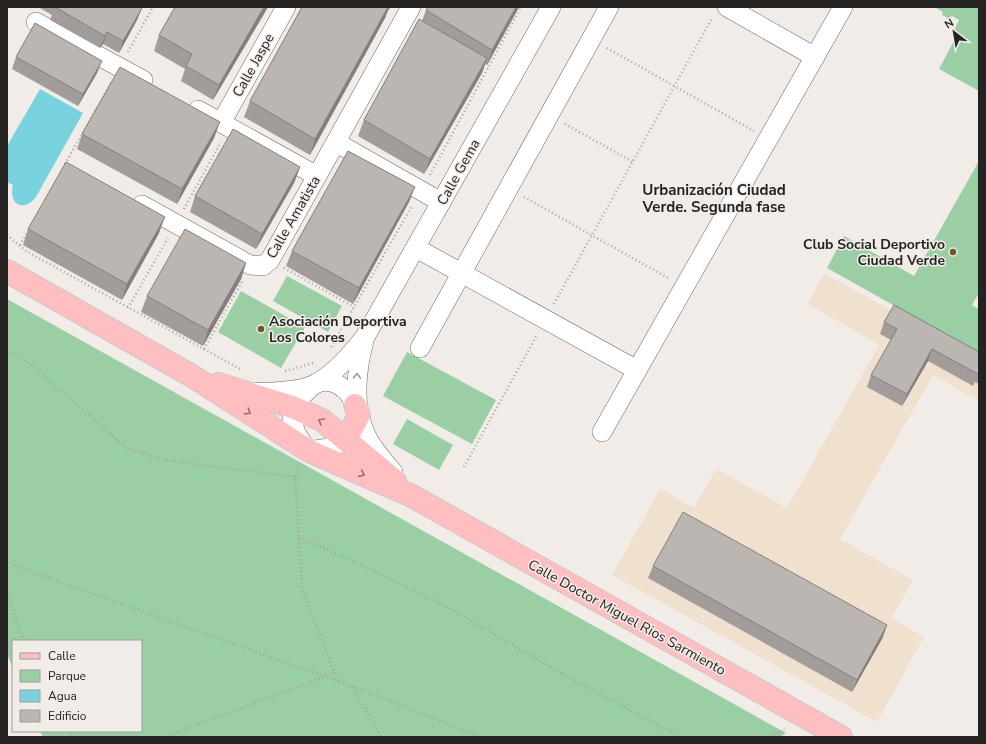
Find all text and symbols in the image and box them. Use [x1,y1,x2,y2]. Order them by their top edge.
north arrow [934,12,974,52]
text: N [942,15,956,32]
street label: Calle Jaspe [228,30,279,101]
street label: Calle Gema [432,136,484,209]
street label: Calle Amatista [262,172,325,262]
district label: Urbanización Ciudad Verde. Segunda fase [642,180,786,217]
place label: Club Social Deportivo Ciudad Verde [803,235,945,270]
marker: Club Social Deportivo Ciudad Verde [948,247,958,257]
place label: Asociación Deportiva Los Colores [269,312,407,347]
marker: Asociación Deportiva Los Colores [256,324,266,334]
one-way arrow [353,373,362,379]
one-way arrow [244,407,251,415]
one-way arrow [318,418,325,425]
one-way arrow [358,469,365,477]
street label: Calle Doctor Miguel Rios Sarmiento [525,555,729,680]
legend [12,640,142,732]
text: Calle [48,648,76,664]
text: Parque [48,668,86,684]
text: Agua [48,688,77,704]
text: Edificio [48,708,87,724]

